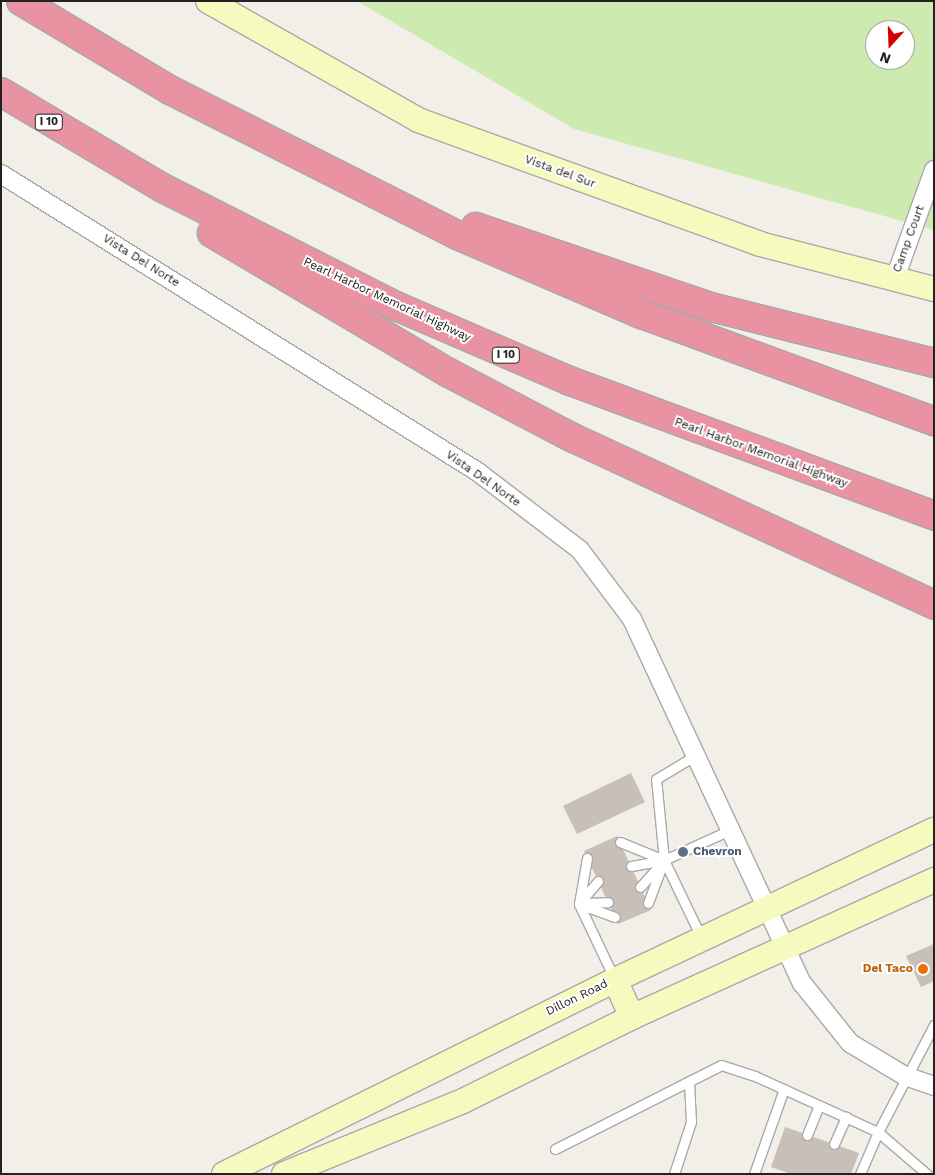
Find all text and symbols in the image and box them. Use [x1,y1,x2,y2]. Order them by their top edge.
north arrow [865,20,915,70]
text: N [878,49,893,67]
road number: I 10 [34,114,64,130]
street label: Vista del Sur [522,152,598,192]
street label: Camp Court [890,203,928,275]
street label: Vista Del Norte [99,231,183,291]
street label: Pearl Harbor Memorial Highway [300,255,474,345]
road number: I 10 [491,346,521,364]
street label: Pearl Harbor Memorial Highway [672,415,850,491]
street label: Vista Del Norte [442,448,524,510]
place label: Chevron [693,845,742,859]
marker: Chevron [677,846,689,858]
place label: Del Taco [862,962,913,976]
marker: Del Taco [917,963,929,975]
street label: Dillon Road [544,977,610,1019]

